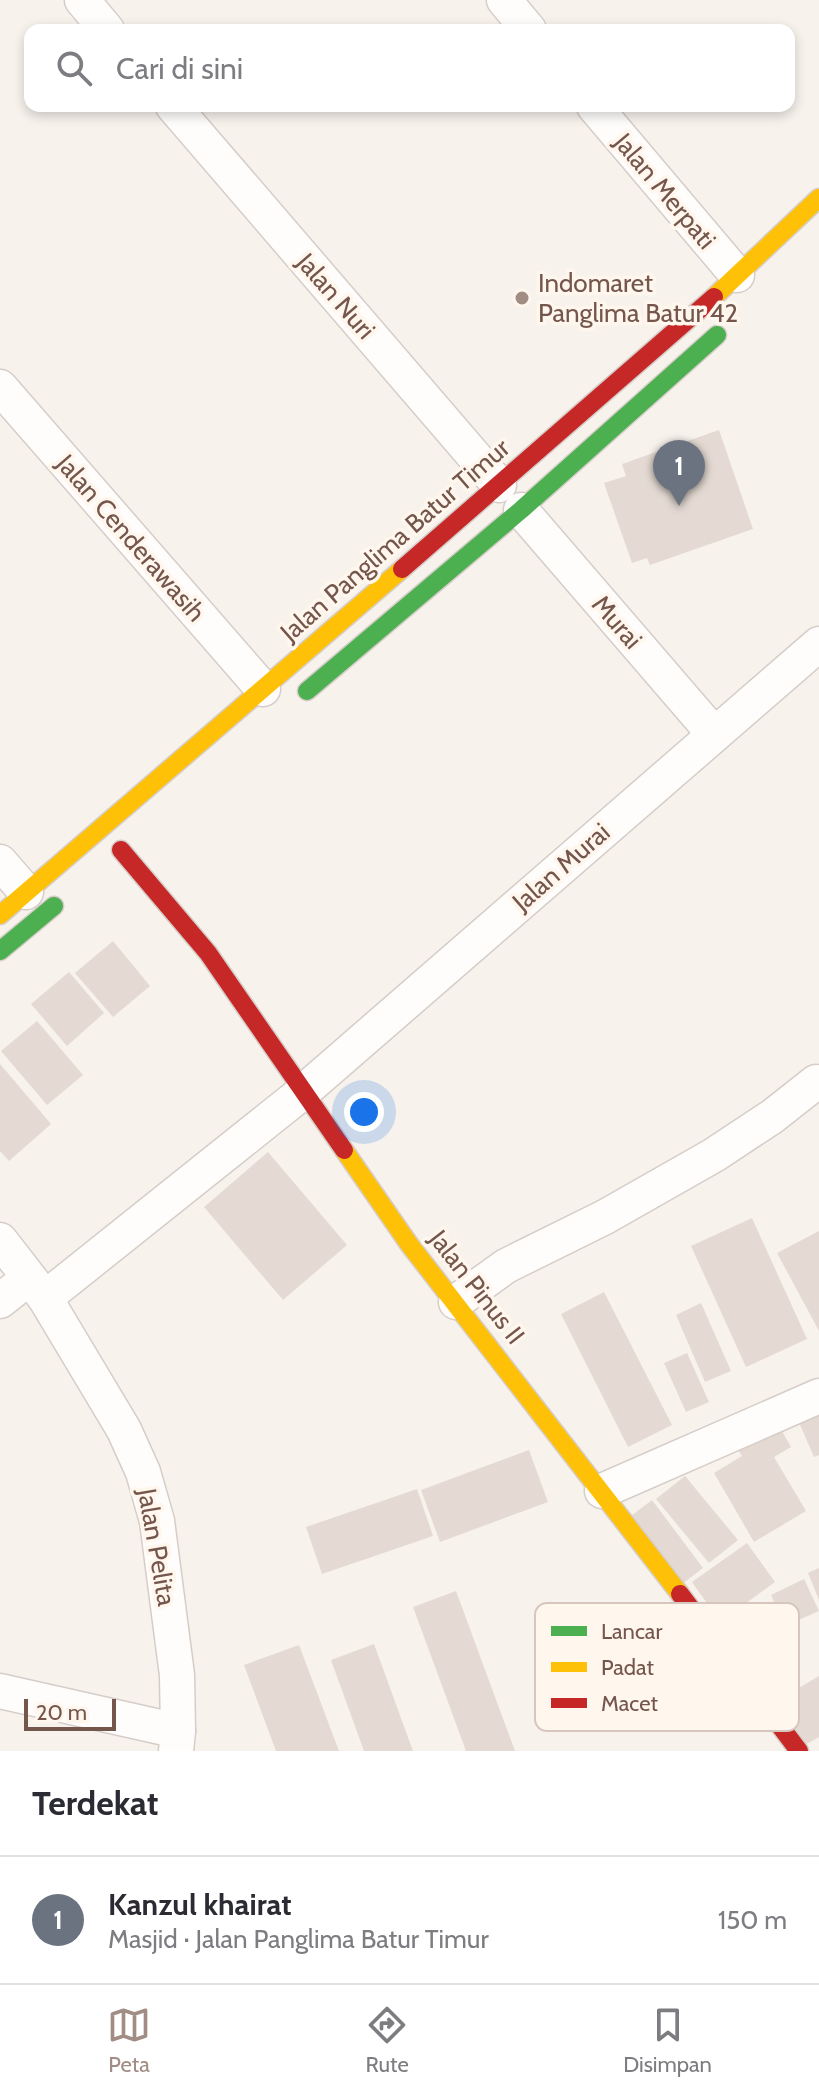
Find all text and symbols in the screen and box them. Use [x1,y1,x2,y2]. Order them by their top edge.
search box [24,24,795,112]
icon: search [52,46,96,90]
text: Cari di sini [116,50,243,87]
street label: Jalan Merpati [607,126,723,255]
street label: Jalan Nuri [289,246,382,345]
place label: Indomaret Panglima Batur 42 [538,267,738,329]
marker: Indomaret Panglima Batur 42 [513,289,531,307]
street label: Jalan Panglima Batur Timur [273,431,517,649]
pin: 1 [653,440,705,506]
street label: Jalan Cenderawasih [49,447,212,628]
street label: Murai [585,589,649,655]
street label: Jalan Murai [505,816,616,919]
your location [344,1092,384,1132]
street label: Jalan Pinus II [422,1223,532,1350]
street label: Jalan Pelita [131,1485,183,1609]
legend [535,1603,799,1731]
text: Lancar [601,1618,662,1645]
text: Padat [601,1654,654,1681]
text: Macet [601,1690,658,1717]
scale bar [24,1695,116,1731]
text: 20 m [36,1699,87,1726]
text: Terdekat [32,1782,158,1824]
text: Kanzul khairat [108,1886,291,1923]
text: 1 [53,1904,63,1936]
text: 150 m [718,1904,787,1936]
text: Masjid · Jalan Panglima Batur Timur [108,1923,489,1955]
tab: Peta [107,2003,151,2078]
tab: Rute [365,2003,409,2078]
tab: Disimpan [623,2003,712,2078]

